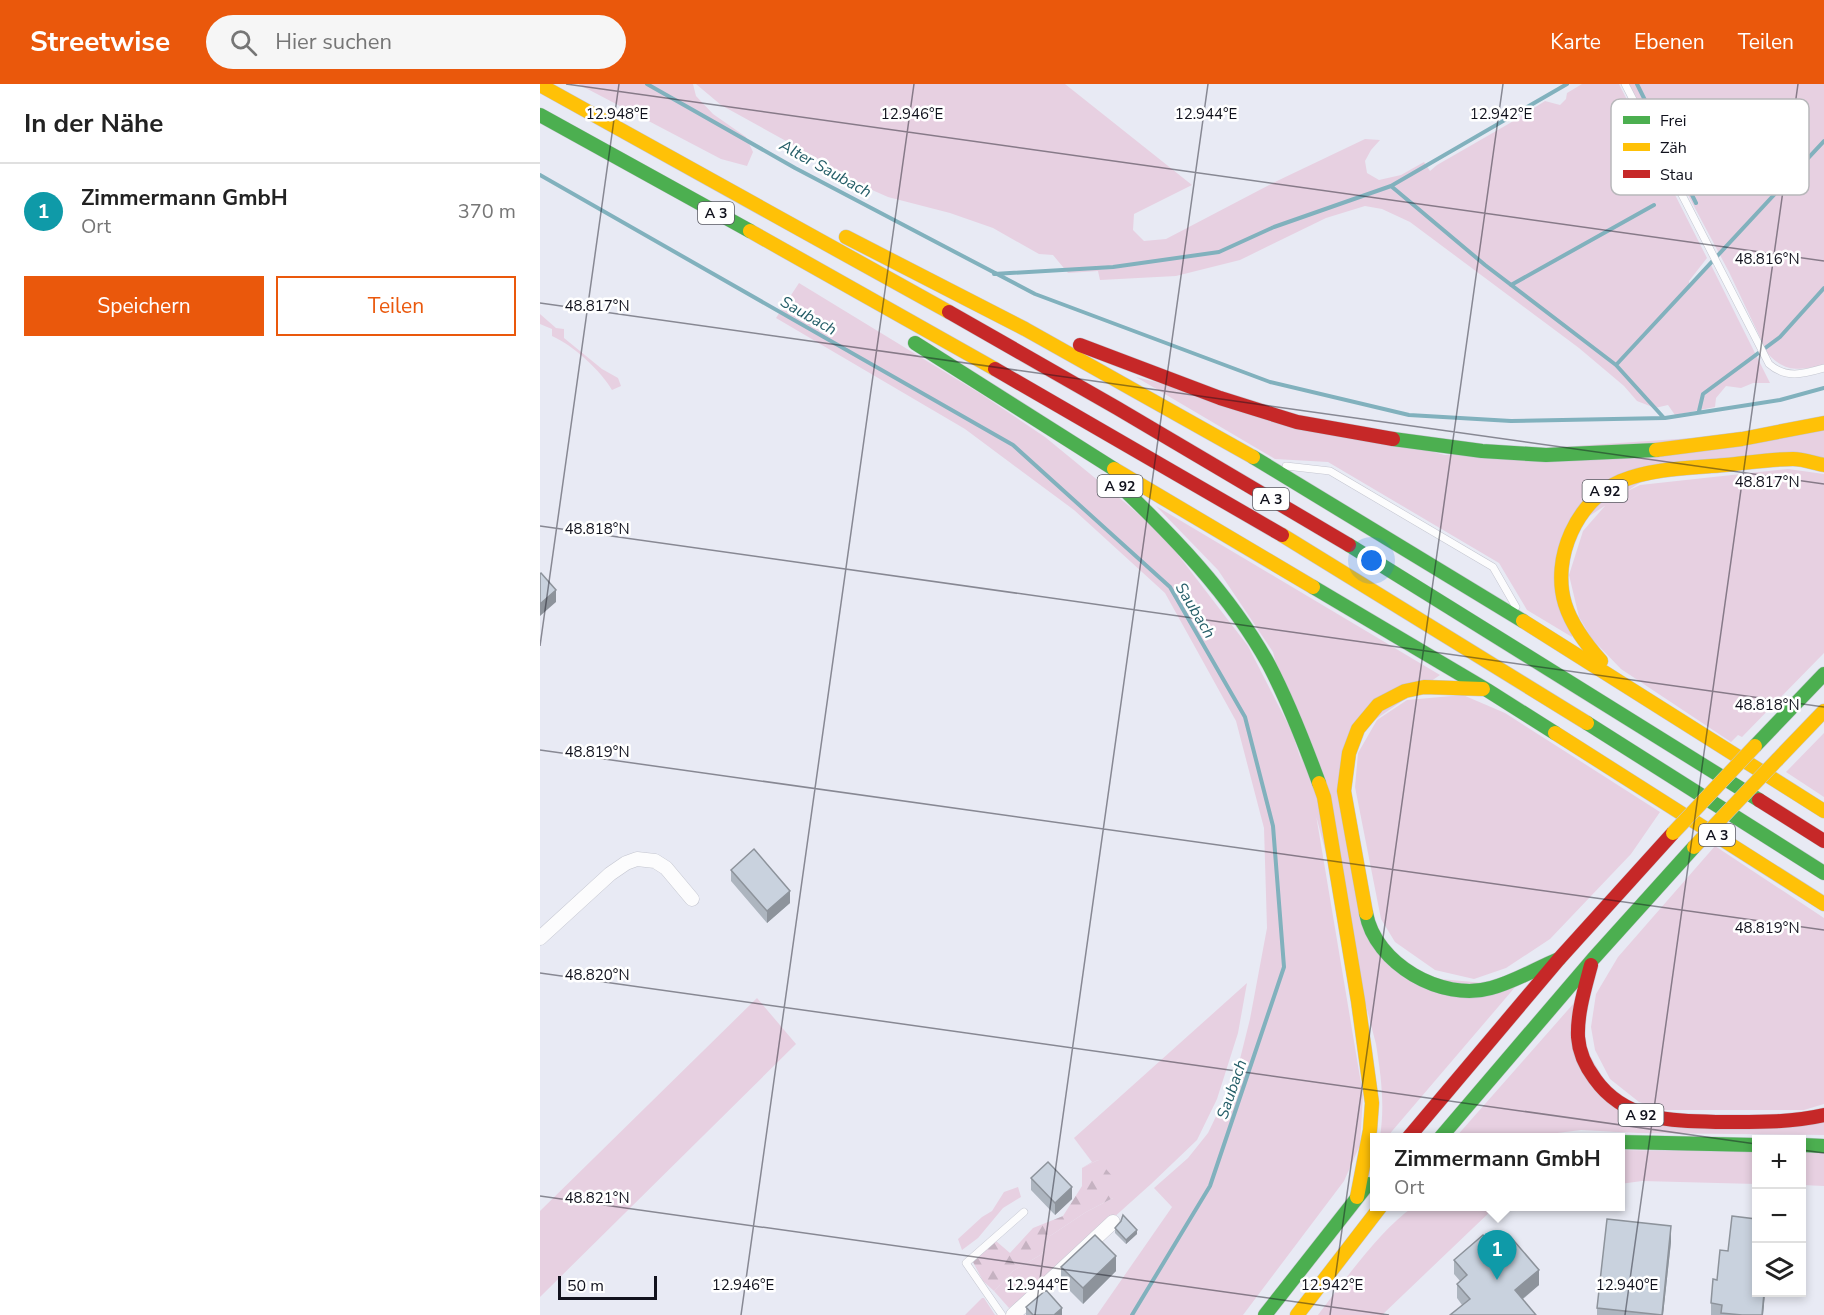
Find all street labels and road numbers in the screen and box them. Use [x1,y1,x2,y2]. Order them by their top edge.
road number: A 3 [698,202,734,224]
road number: A 92 [1098,475,1142,497]
road number: A 92 [1582,480,1628,502]
road number: A 3 [1253,488,1289,510]
road number: A 3 [1699,824,1735,846]
road number: A 92 [1618,1104,1664,1126]

